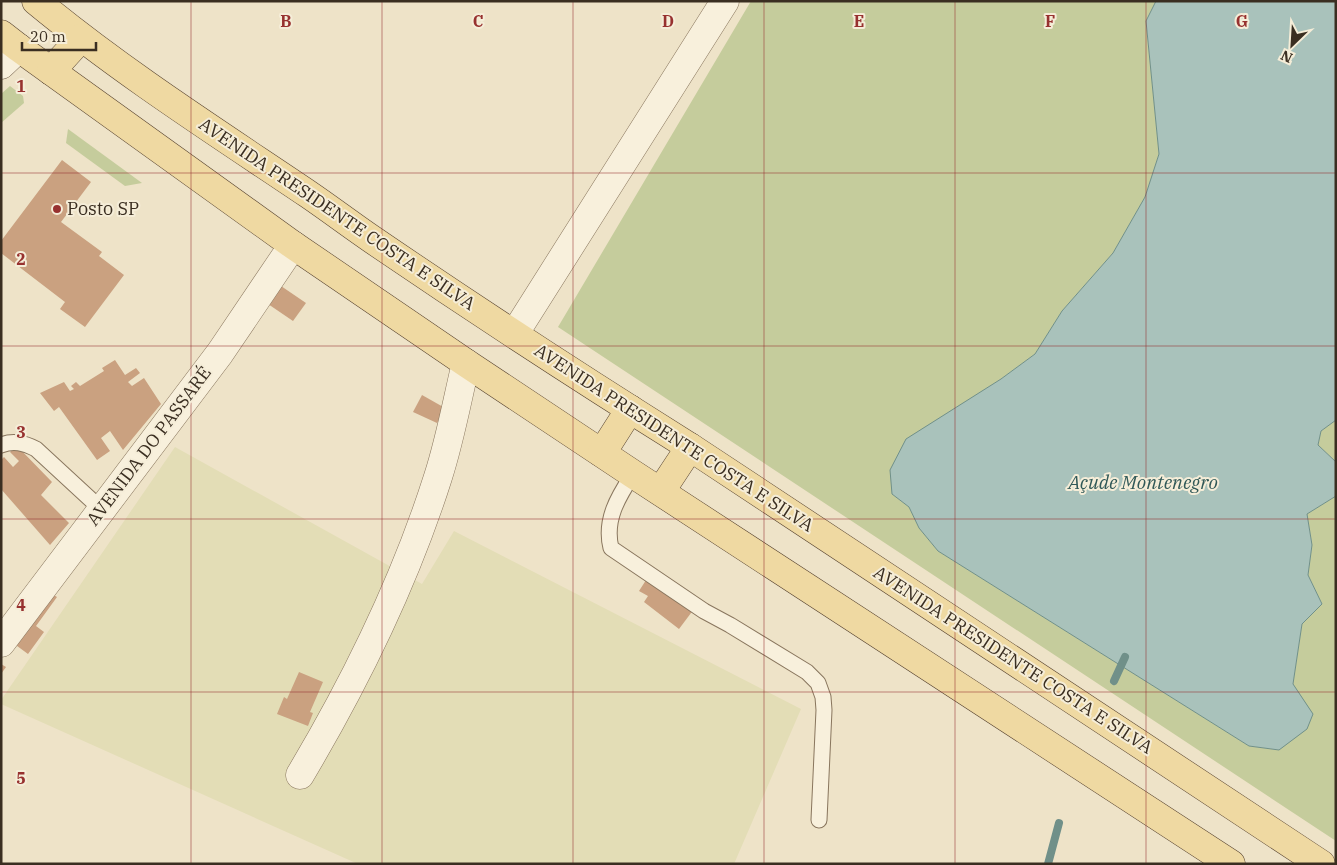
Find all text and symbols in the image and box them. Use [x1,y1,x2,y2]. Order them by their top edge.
text: B [280,11,292,31]
text: C [473,11,483,31]
text: D [662,11,674,31]
text: E [854,11,864,31]
text: F [1045,11,1055,31]
text: G [1236,11,1248,31]
scale bar [22,20,96,52]
north arrow [1267,20,1317,70]
text: 20 m [30,27,66,46]
text: N [1278,46,1295,67]
text: 1 [16,76,26,96]
street label: AVENIDA PRESIDENTE COSTA E SILVA [195,112,480,315]
place label: Posto SP [67,197,139,220]
marker: Posto SP [51,203,63,215]
text: 2 [16,249,26,269]
street label: AVENIDA PRESIDENTE COSTA E SILVA [530,338,819,537]
street label: AVENIDA DO PASSARÉ [81,361,216,530]
text: 3 [16,422,26,442]
water label: Açude Montenegro [1066,470,1218,494]
street label: AVENIDA PRESIDENTE COSTA E SILVA [869,560,1158,759]
text: 4 [16,595,26,615]
text: 5 [16,768,26,788]

